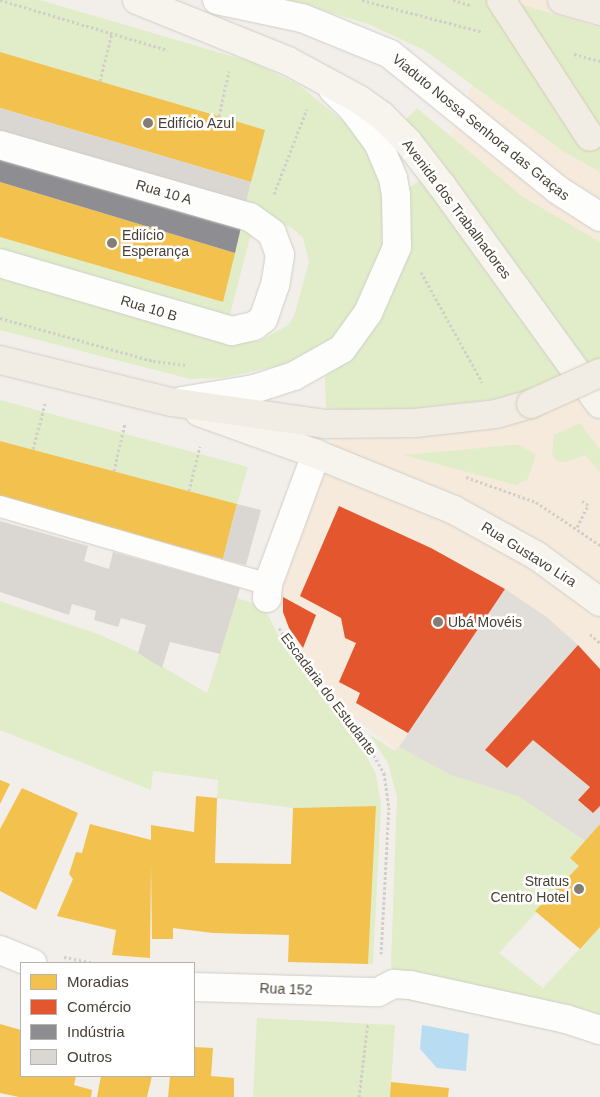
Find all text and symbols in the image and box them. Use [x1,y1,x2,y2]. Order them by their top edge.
street label: Viaduto Nossa Senhora das Graças [389,50,573,204]
place label: Edifício Azul [158,115,235,131]
marker: Edifício Azul [142,117,154,129]
street label: Avenida dos Trabalhadores [399,136,515,282]
street label: Rua 10 A [134,176,194,208]
place label: Ediício Esperança [122,227,189,260]
marker: Ediício Esperança [106,237,118,249]
street label: Rua 10 B [119,291,179,325]
street label: Rua Gustavo Lira [478,518,580,590]
place label: Ubá Movéis [448,614,522,630]
marker: Ubá Movéis [432,616,444,628]
street label: Escadaria do Estudante [278,630,380,758]
place label: Stratus Centro Hotel [490,873,569,906]
marker: Stratus Centro Hotel [573,883,585,895]
legend [20,962,195,1077]
text: Moradias [67,973,129,990]
street label: Rua 152 [259,980,313,998]
text: Comércio [67,998,131,1015]
text: Indústria [67,1023,125,1040]
text: Outros [67,1048,112,1065]

